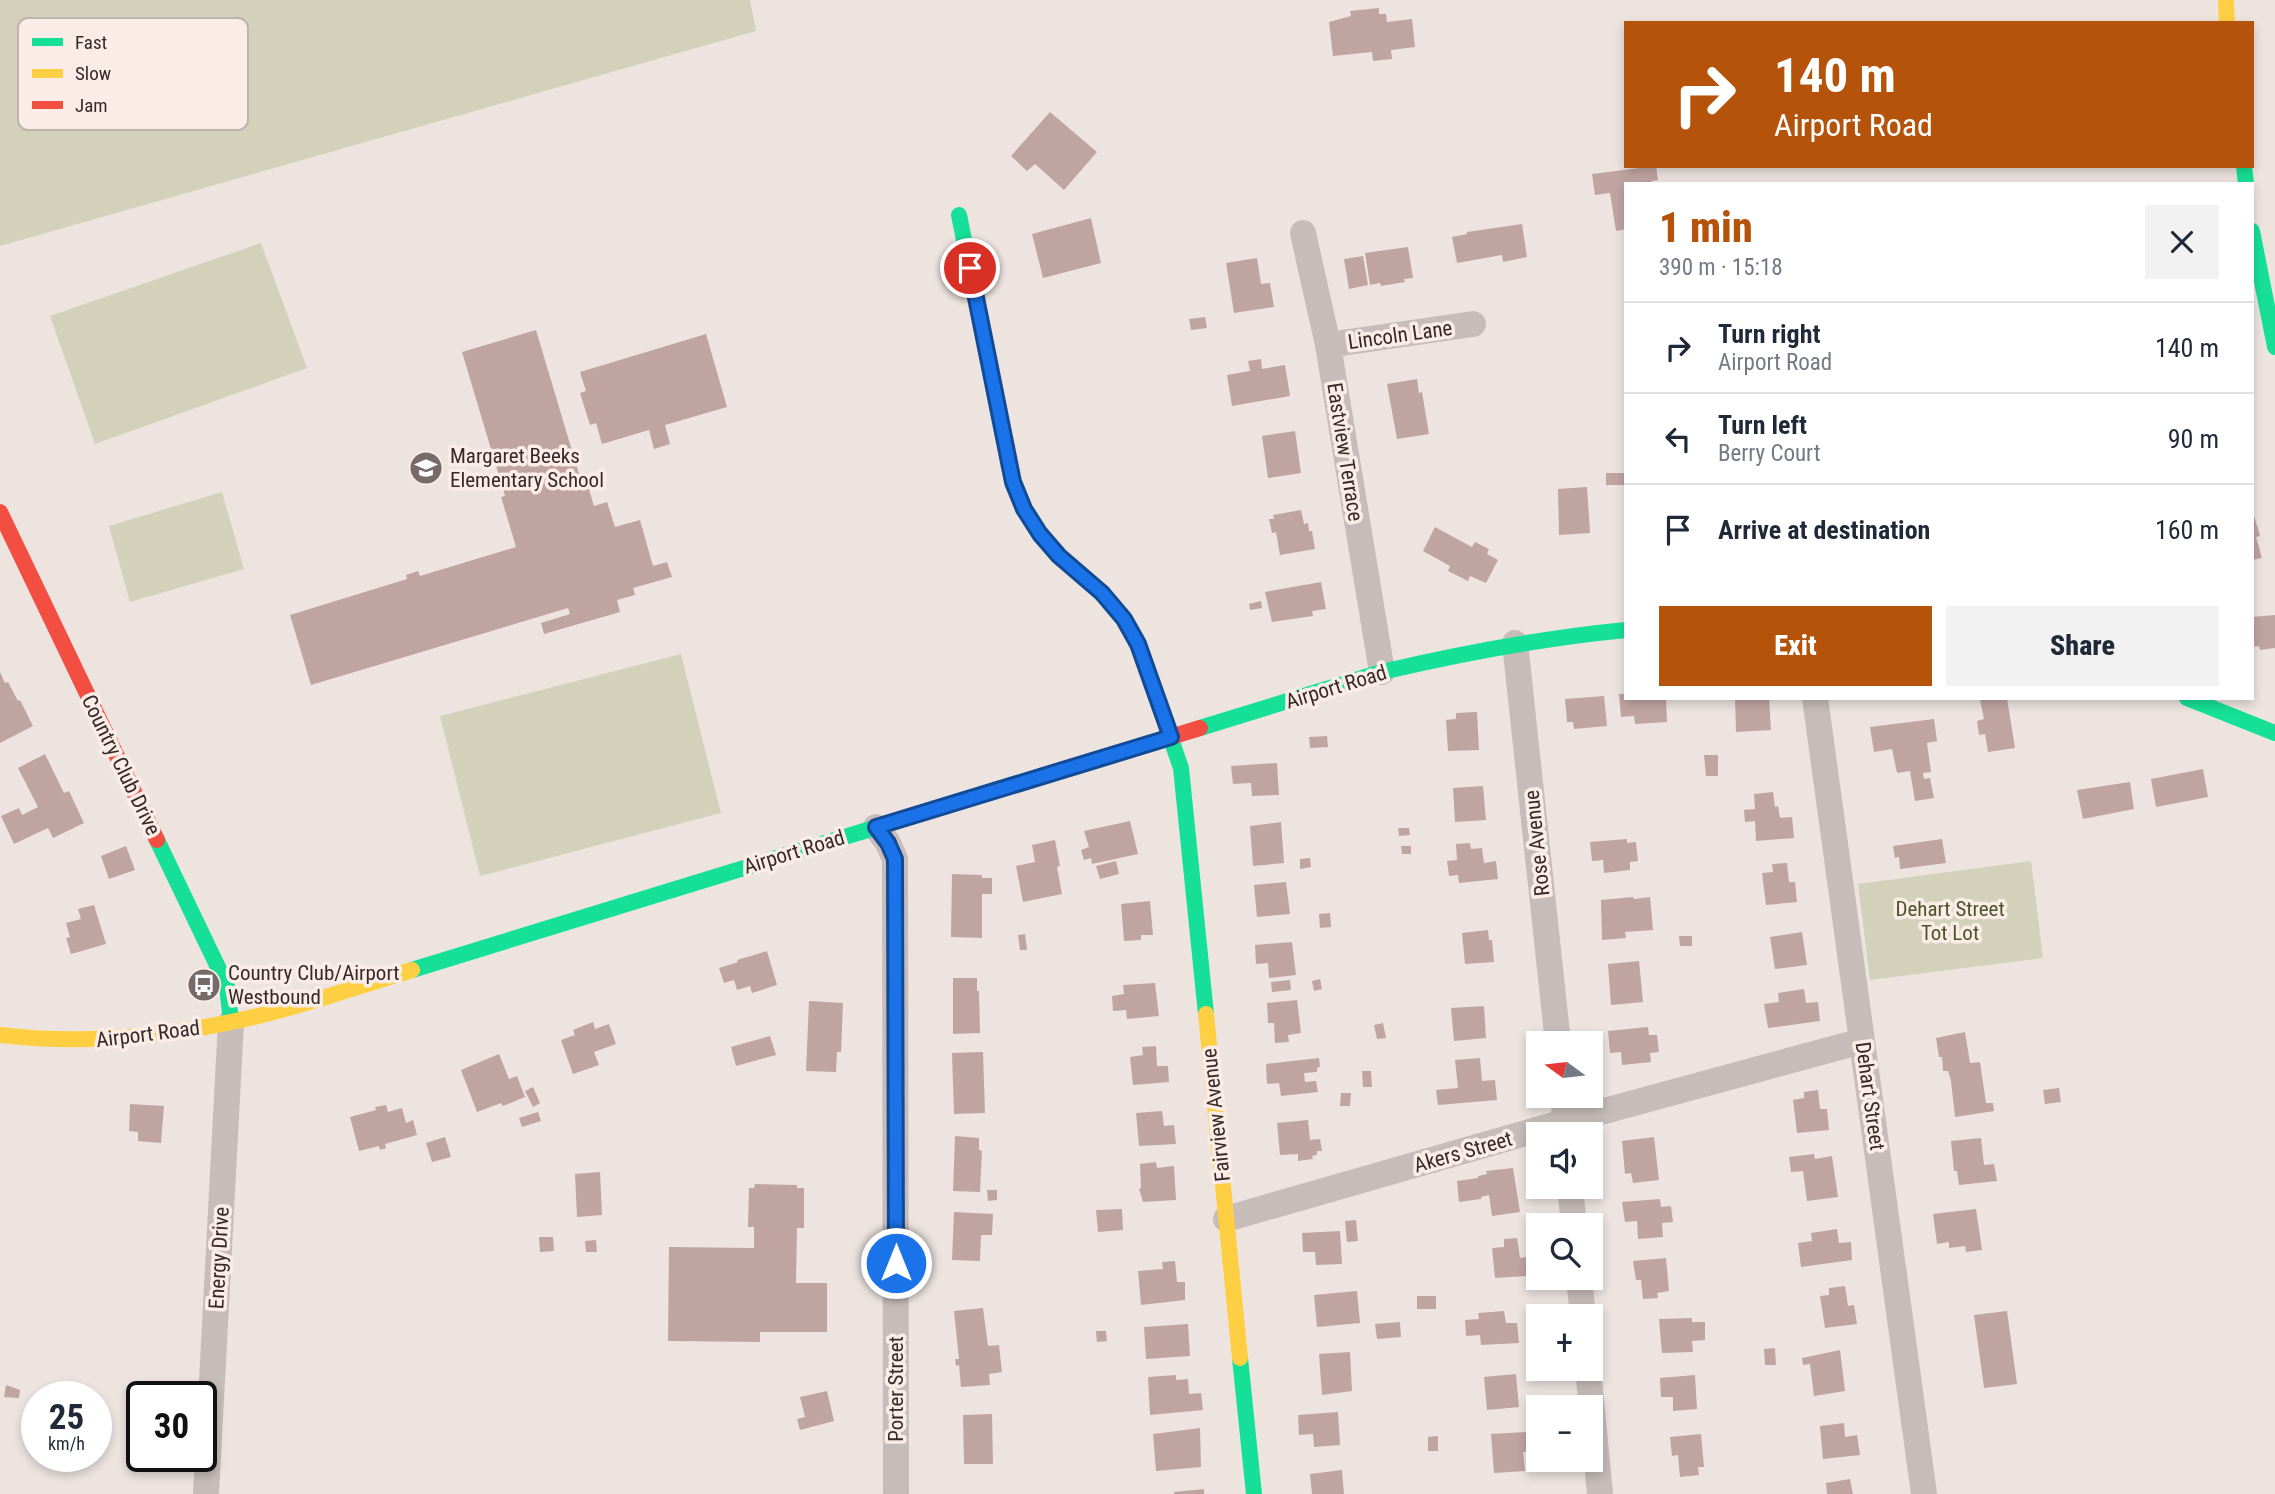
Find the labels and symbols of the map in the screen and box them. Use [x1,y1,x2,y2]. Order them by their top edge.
legend [18,18,248,130]
text: Fast [75,31,107,54]
text: Slow [75,62,111,85]
text: Jam [75,94,108,117]
pin [940,238,1000,298]
street label: Lincoln Lane [1346,316,1454,354]
street label: Eastview Terrace [1322,381,1368,523]
place label: Margaret Beeks Elementary School [450,444,604,492]
school or university icon: Margaret Beeks Elementary School [407,449,445,487]
street label: Airport Road [1283,660,1389,714]
street label: Country Club Drive [77,691,165,839]
street label: Rose Avenue [1519,789,1554,897]
street label: Airport Road [741,825,847,879]
park label: Dehart Street Tot Lot [1895,897,2005,945]
place label: Country Club/Airport Westbound [228,961,400,1009]
bus stop icon: Country Club/Airport Westbound [185,966,223,1004]
street label: Airport Road [95,1016,201,1052]
north arrow [1526,1031,1603,1108]
street label: Dehart Street [1851,1040,1889,1152]
street label: Fairview Avenue [1197,1047,1235,1183]
street label: Akers Street [1411,1127,1515,1177]
street label: Energy Drive [204,1206,234,1310]
position arrow [859,1226,933,1300]
street label: Porter Street [884,1336,908,1442]
speed limit sign: 30 [126,1381,217,1472]

